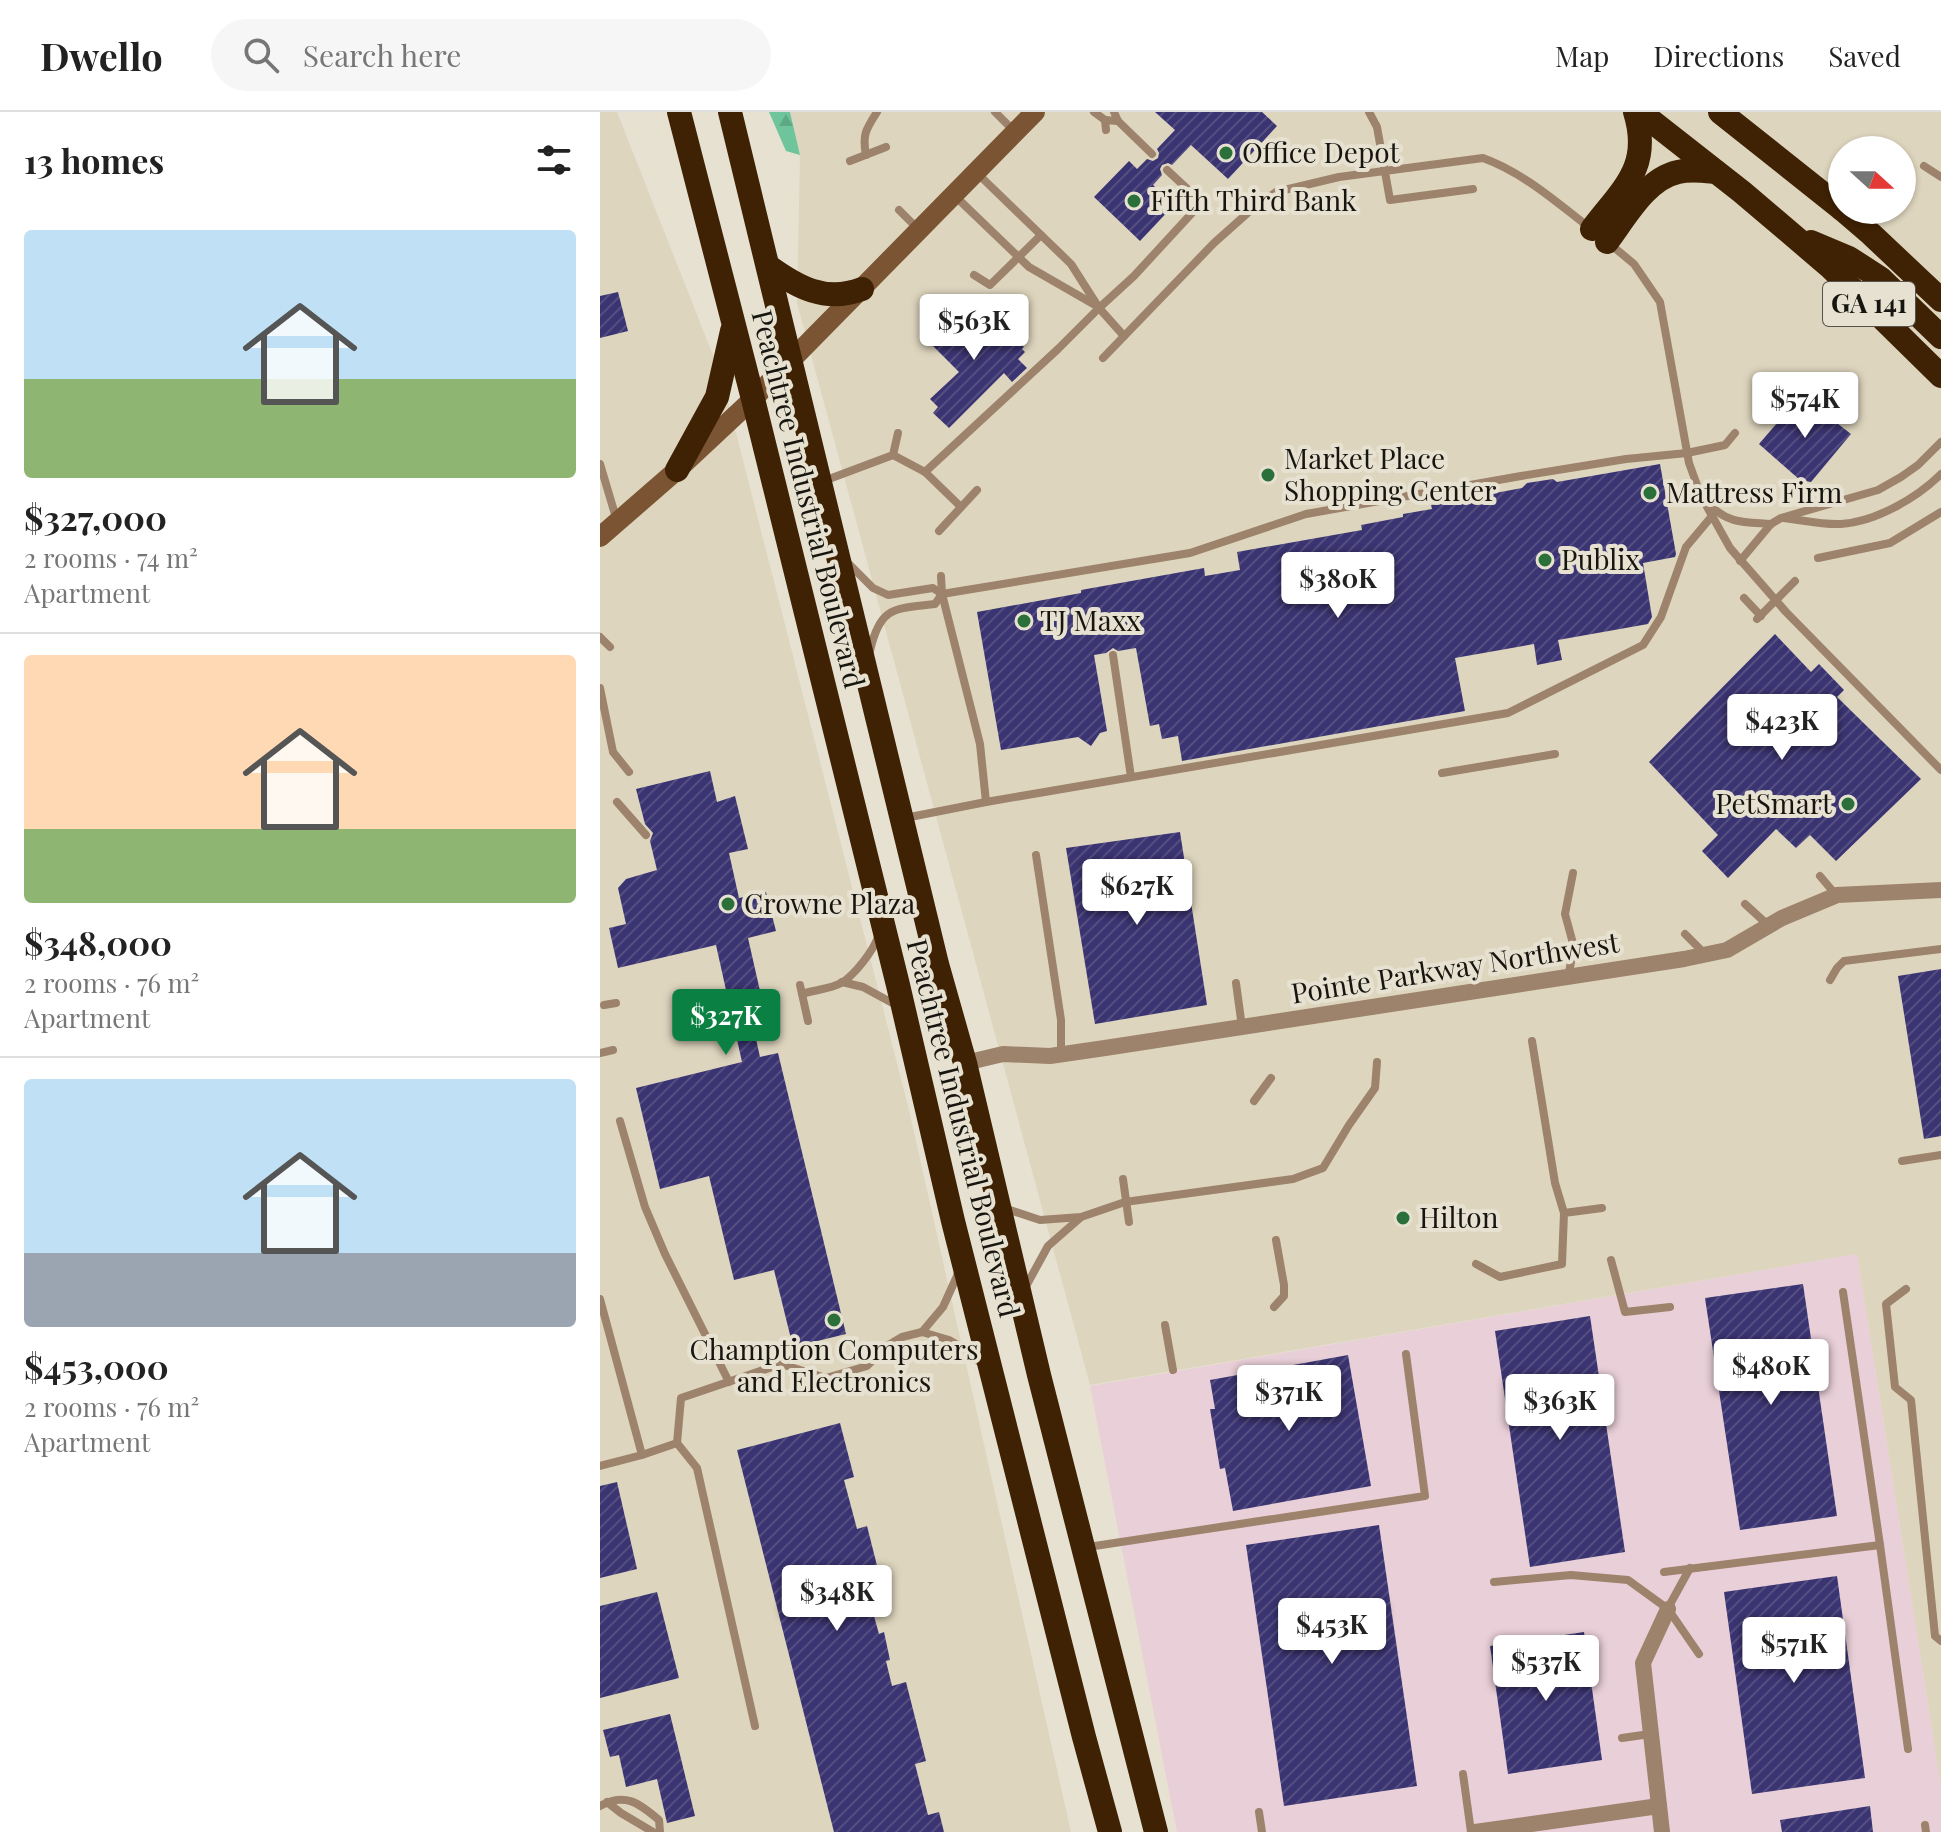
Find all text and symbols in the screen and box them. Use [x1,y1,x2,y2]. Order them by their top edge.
search box [211,19,771,91]
text: Dwello [40,30,163,81]
icon: search [239,33,283,77]
text: Search here [303,35,461,75]
text: Map [1555,37,1609,74]
text: Directions [1653,37,1784,74]
text: Saved [1828,37,1901,74]
place label: Office Depot [1242,133,1401,170]
north arrow [1828,136,1916,224]
map controls [1828,136,1916,224]
text: 13 homes [24,137,164,183]
icon: filters [532,138,576,182]
marker: Office Depot [1217,144,1235,162]
place label: Fifth Third Bank [1150,181,1357,218]
marker: Fifth Third Bank [1125,192,1143,210]
icon: home [228,282,372,426]
road number: GA 141 [1823,282,1915,326]
pin: $563K [918,294,1030,362]
text: $563K [938,302,1010,337]
street label: Peachtree Industrial Boulevard [744,306,874,692]
pin: $574K [1749,372,1861,440]
text: $574K [1770,380,1840,415]
place label: Market Place Shopping Center [1284,439,1497,508]
marker: Market Place Shopping Center [1259,466,1277,484]
place label: Mattress Firm [1666,473,1843,510]
marker: Mattress Firm [1641,484,1659,502]
text: $327,000 [24,494,167,540]
text: 2 rooms · 74 m² [24,540,198,575]
place label: Publix [1561,540,1640,577]
marker: Publix [1536,551,1554,569]
pin: $380K [1282,552,1394,620]
text: $380K [1299,560,1377,595]
text: Apartment [24,575,150,610]
place label: TJ Maxx [1040,601,1141,638]
marker: TJ Maxx [1015,612,1033,630]
pin: $423K [1726,694,1838,762]
text: $423K [1745,702,1819,737]
icon: home [228,707,372,851]
place label: PetSmart [1716,784,1833,821]
marker: PetSmart [1839,795,1857,813]
pin: $627K [1081,859,1193,927]
text: $627K [1100,867,1174,902]
place label: Crowne Plaza [744,884,915,921]
marker: Crowne Plaza [719,895,737,913]
text: $348,000 [24,919,172,965]
street label: Pointe Parkway Northwest [1288,922,1622,1011]
street label: Peachtree Industrial Boulevard [899,935,1029,1321]
text: 2 rooms · 76 m² [24,965,199,1000]
pin: $327K [670,989,782,1057]
text: $327K [690,997,762,1032]
text: Apartment [24,1000,150,1035]
icon: home [228,1131,372,1275]
place label: Hilton [1419,1198,1499,1235]
marker: Hilton [1394,1209,1412,1227]
marker: Chamption Computers and Electronics [825,1311,843,1329]
place label: Chamption Computers and Electronics [689,1330,979,1399]
pin: $480K [1715,1339,1827,1407]
text: $453,000 [24,1343,169,1389]
text: $480K [1732,1347,1810,1382]
pin: $371K [1233,1365,1345,1433]
text: $371K [1255,1373,1323,1408]
pin: $363K [1504,1374,1616,1442]
text: $363K [1523,1382,1597,1417]
text: 2 rooms · 76 m² [24,1389,199,1424]
text: Apartment [24,1424,150,1459]
pin: $348K [781,1565,893,1633]
text: $348K [800,1573,874,1608]
pin: $453K [1276,1598,1388,1666]
text: $453K [1296,1606,1368,1641]
pin: $571K [1738,1617,1850,1685]
text: $571K [1760,1625,1828,1660]
pin: $537K [1490,1635,1602,1703]
text: $537K [1511,1643,1581,1678]

